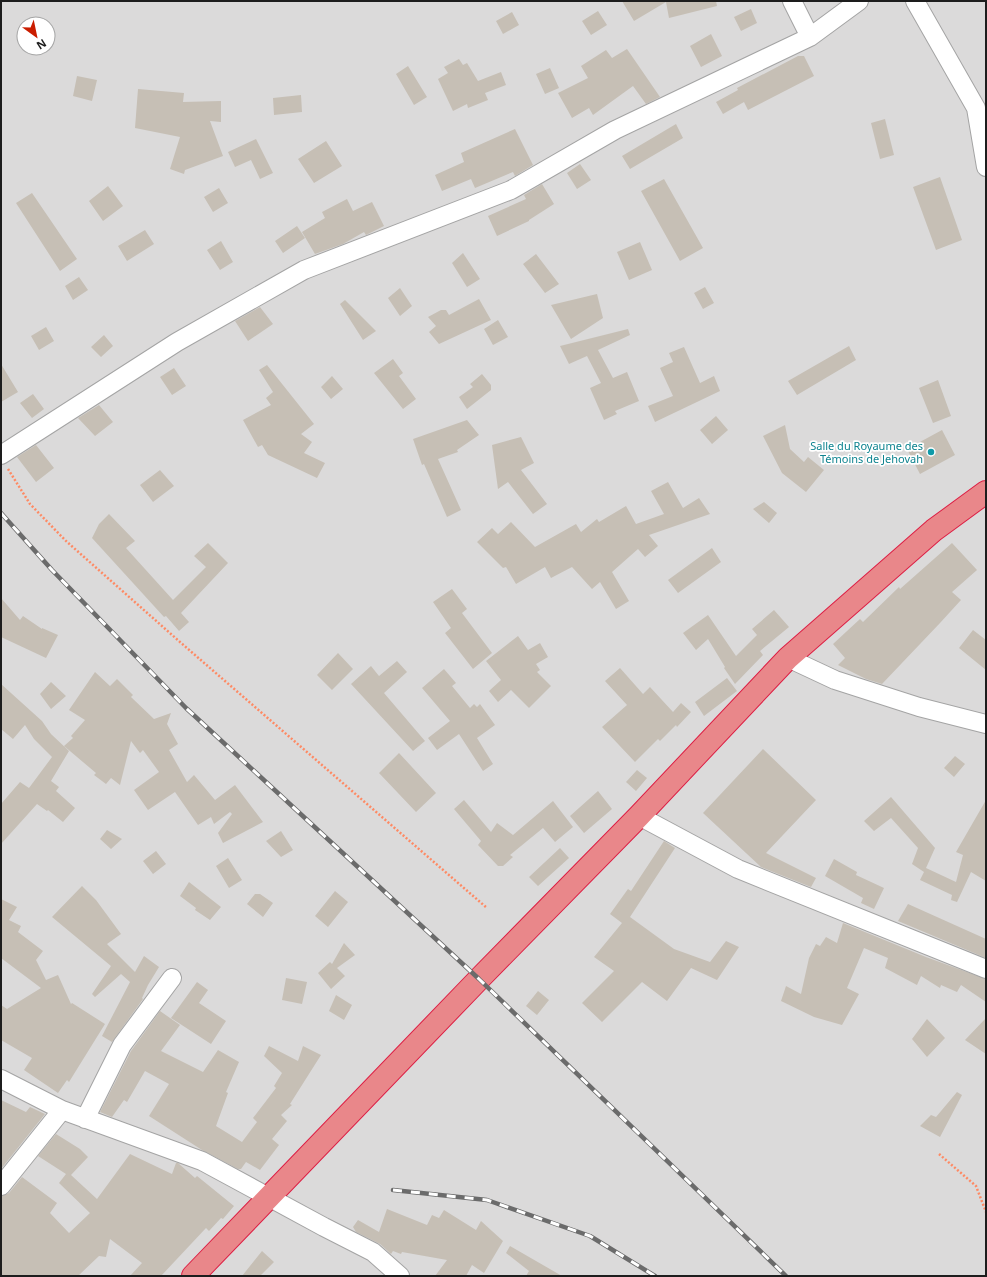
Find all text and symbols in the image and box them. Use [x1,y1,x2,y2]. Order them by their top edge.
north arrow [16,16,56,56]
text: N [34,36,50,54]
place label: Salle du Royaume des Témoins de Jehovah [810,438,923,466]
marker: Salle du Royaume des Témoins de Jehovah [926,447,936,457]

